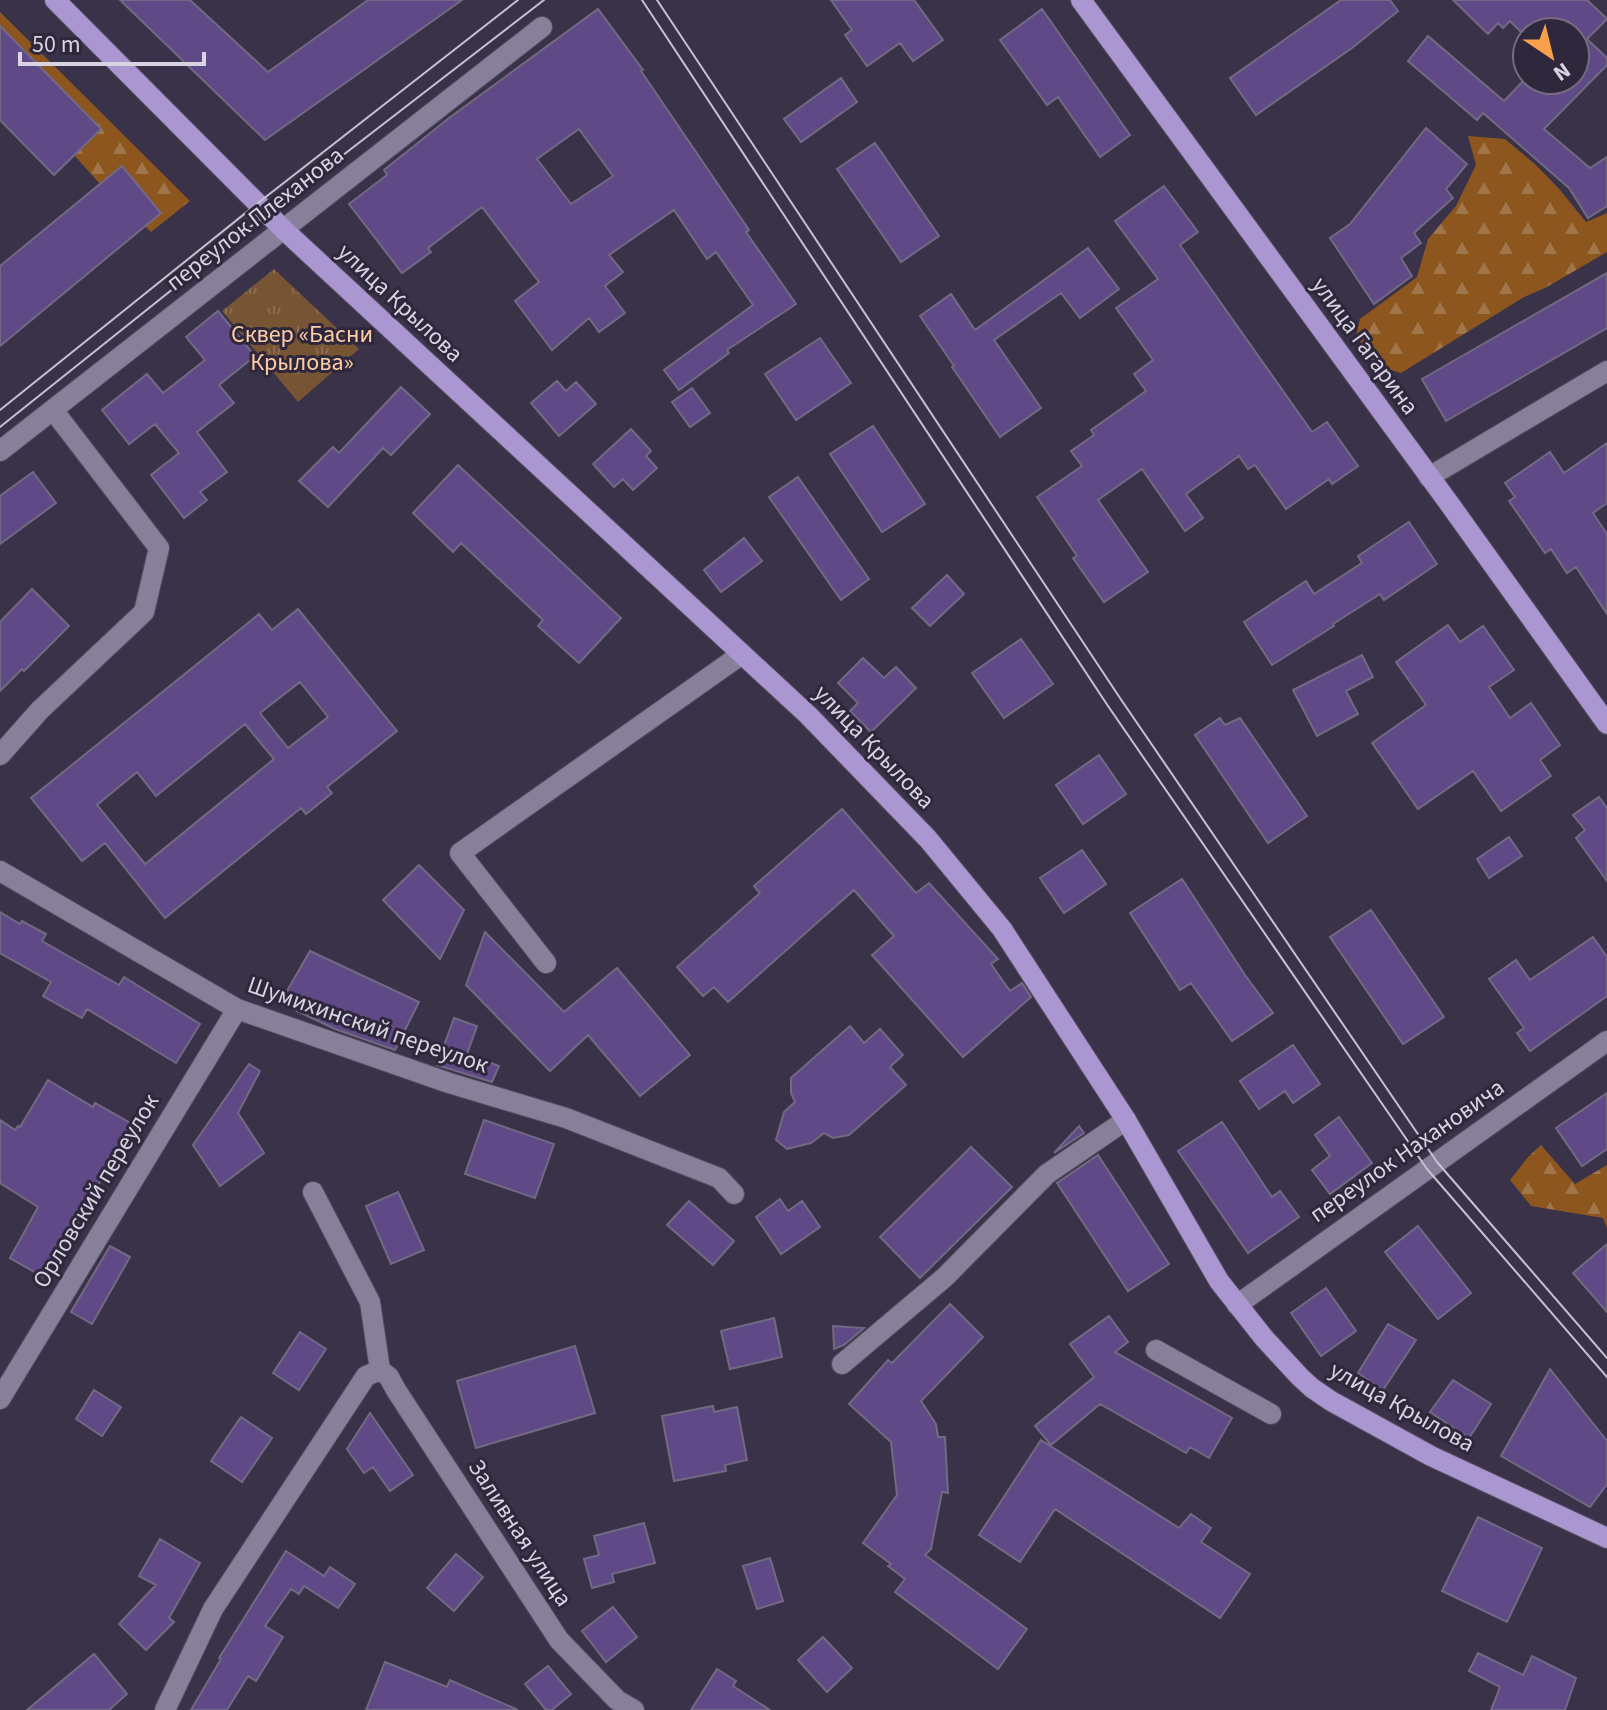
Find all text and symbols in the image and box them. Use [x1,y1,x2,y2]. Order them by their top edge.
scale bar [20,16,204,66]
north arrow [1511,16,1591,96]
text: 50 m [32,27,81,62]
text: N [1547,54,1577,89]
street label: переулок Плеханова [159,138,351,300]
street label: улица Крылова [329,235,471,371]
street label: улица Гагарина [1303,270,1427,422]
park label: Сквер «Басни Крылова» [231,317,373,380]
street label: улица Крылова [805,677,943,817]
street label: Шумихинский переулок [243,967,493,1083]
street label: переулок Нахановича [1302,1070,1512,1232]
street label: Орловский переулок [24,1087,168,1295]
street label: улица Крылова [1323,1353,1481,1461]
street label: Заливная улица [459,1452,581,1614]

